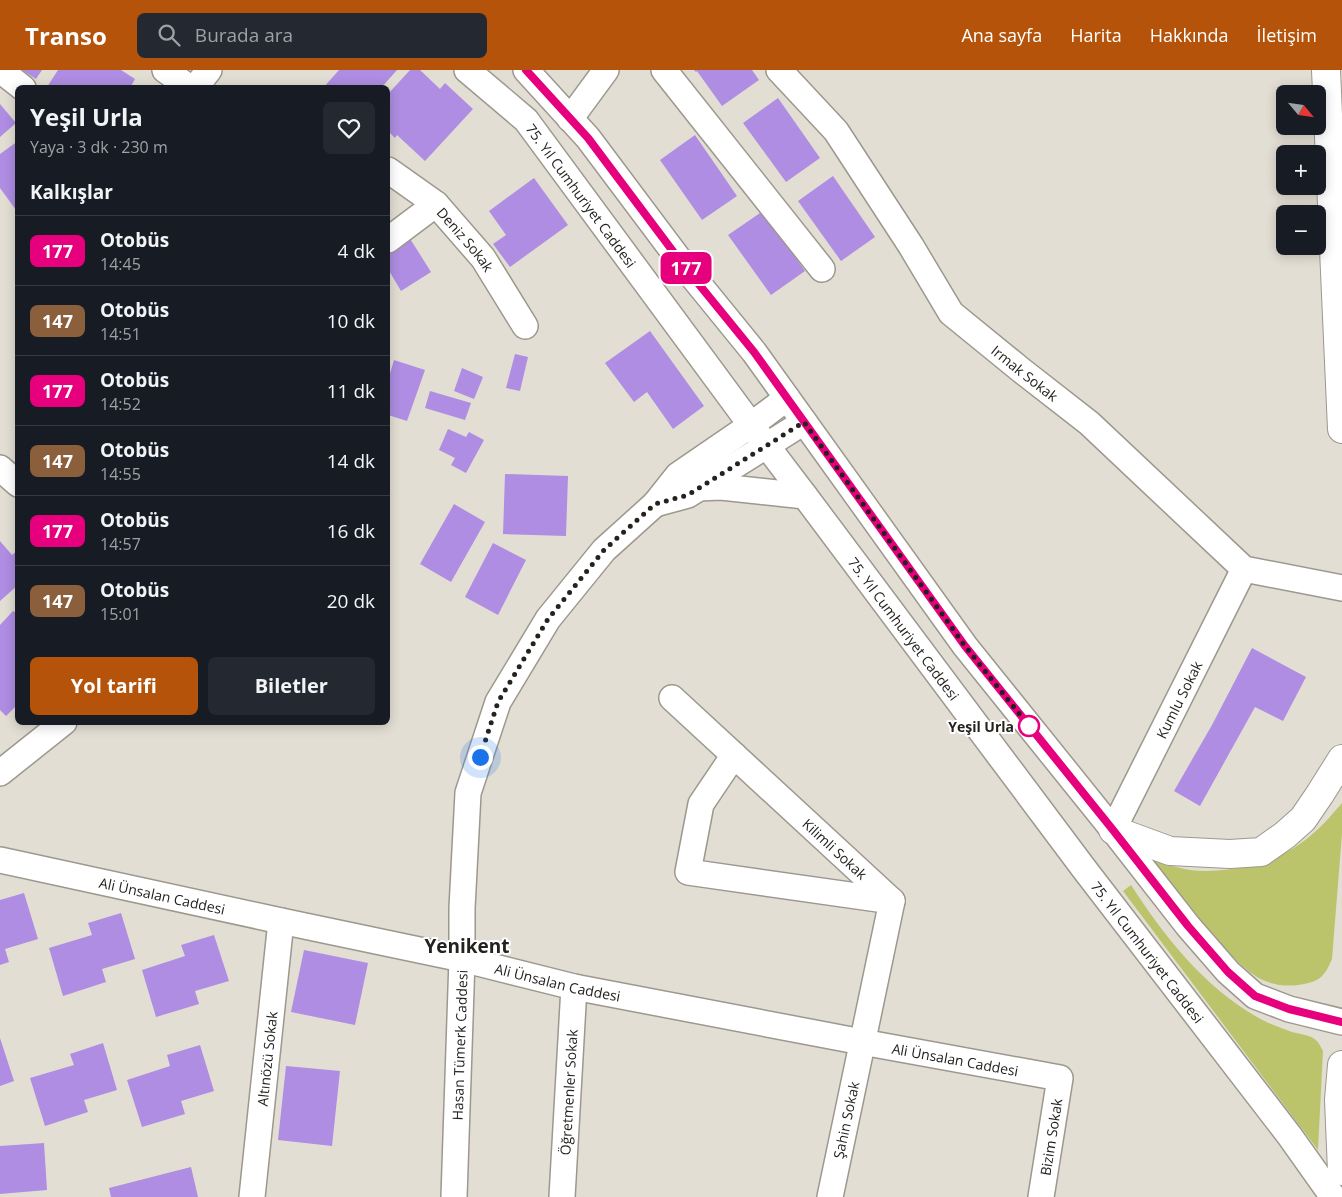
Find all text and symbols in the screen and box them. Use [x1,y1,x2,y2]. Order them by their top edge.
search box [137,13,487,58]
text: Transo [25,19,107,52]
icon: search [155,21,183,49]
text: Burada ara [195,22,293,48]
text: Ana sayfa [961,23,1042,47]
text: Harita [1070,23,1122,47]
text: Hakkında [1150,23,1229,47]
text: İletişim [1257,23,1317,47]
north arrow [1276,85,1326,135]
map controls [1276,85,1326,255]
text: Yeşil Urla [30,100,143,133]
button: heart [323,102,375,154]
street label: 75. Yıl Cumhuriyet Caddesi [522,120,641,271]
text: Yaya · 3 dk · 230 m [30,136,168,158]
button: + [1276,145,1326,195]
text: Kalkışlar [30,179,113,205]
street label: Deniz Sokak [433,203,499,276]
button: − [1276,205,1326,255]
text: Otobüs [100,227,169,253]
text: 4 dk [338,238,375,264]
text: 177 [42,239,73,263]
line badge: 177 [657,252,715,284]
text: 14:45 [100,253,141,275]
text: 177 [671,256,701,280]
text: Otobüs [100,297,169,323]
text: 10 dk [327,308,375,334]
text: 147 [42,309,73,333]
text: 14:51 [100,323,141,345]
street label: Irmak Sokak [988,340,1063,406]
text: Otobüs [100,367,169,393]
text: 11 dk [327,378,375,404]
text: 177 [42,379,73,403]
text: 14:52 [100,393,141,415]
text: Otobüs [100,437,169,463]
text: 14 dk [327,448,375,474]
text: 147 [42,449,73,473]
text: 14:55 [100,463,141,485]
text: Otobüs [100,507,169,533]
text: 16 dk [327,518,375,544]
text: 177 [42,519,73,543]
text: 14:57 [100,533,141,555]
street label: 75. Yıl Cumhuriyet Caddesi [844,553,964,704]
text: Otobüs [100,577,169,603]
text: 20 dk [327,588,375,614]
text: 147 [42,589,73,613]
text: 15:01 [100,603,141,625]
button: Yol tarifi [30,657,198,715]
button: Biletler [208,657,375,715]
street label: Kumlu Sokak [1151,657,1206,742]
marker: Yeşil Urla [1018,715,1040,737]
place label: Yeşil Urla [948,717,1014,736]
your location [468,745,493,770]
street label: Kilimli Sokak [799,814,872,884]
street label: Ali Ünsalan Caddesi [98,872,227,918]
street label: 75. Yıl Cumhuriyet Caddesi [1087,877,1209,1027]
district label: Yenikent [424,933,510,959]
street label: Ali Ünsalan Caddesi [493,958,622,1005]
street label: Hasan Tümerk Caddesi [447,970,471,1121]
street label: Altınözü Sokak [252,1010,281,1107]
street label: Öğretmenler Sokak [555,1028,581,1156]
street label: Ali Ünsalan Caddesi [891,1038,1020,1080]
street label: Şahin Sokak [829,1079,864,1160]
street label: Bizim Sokak [1036,1096,1067,1177]

